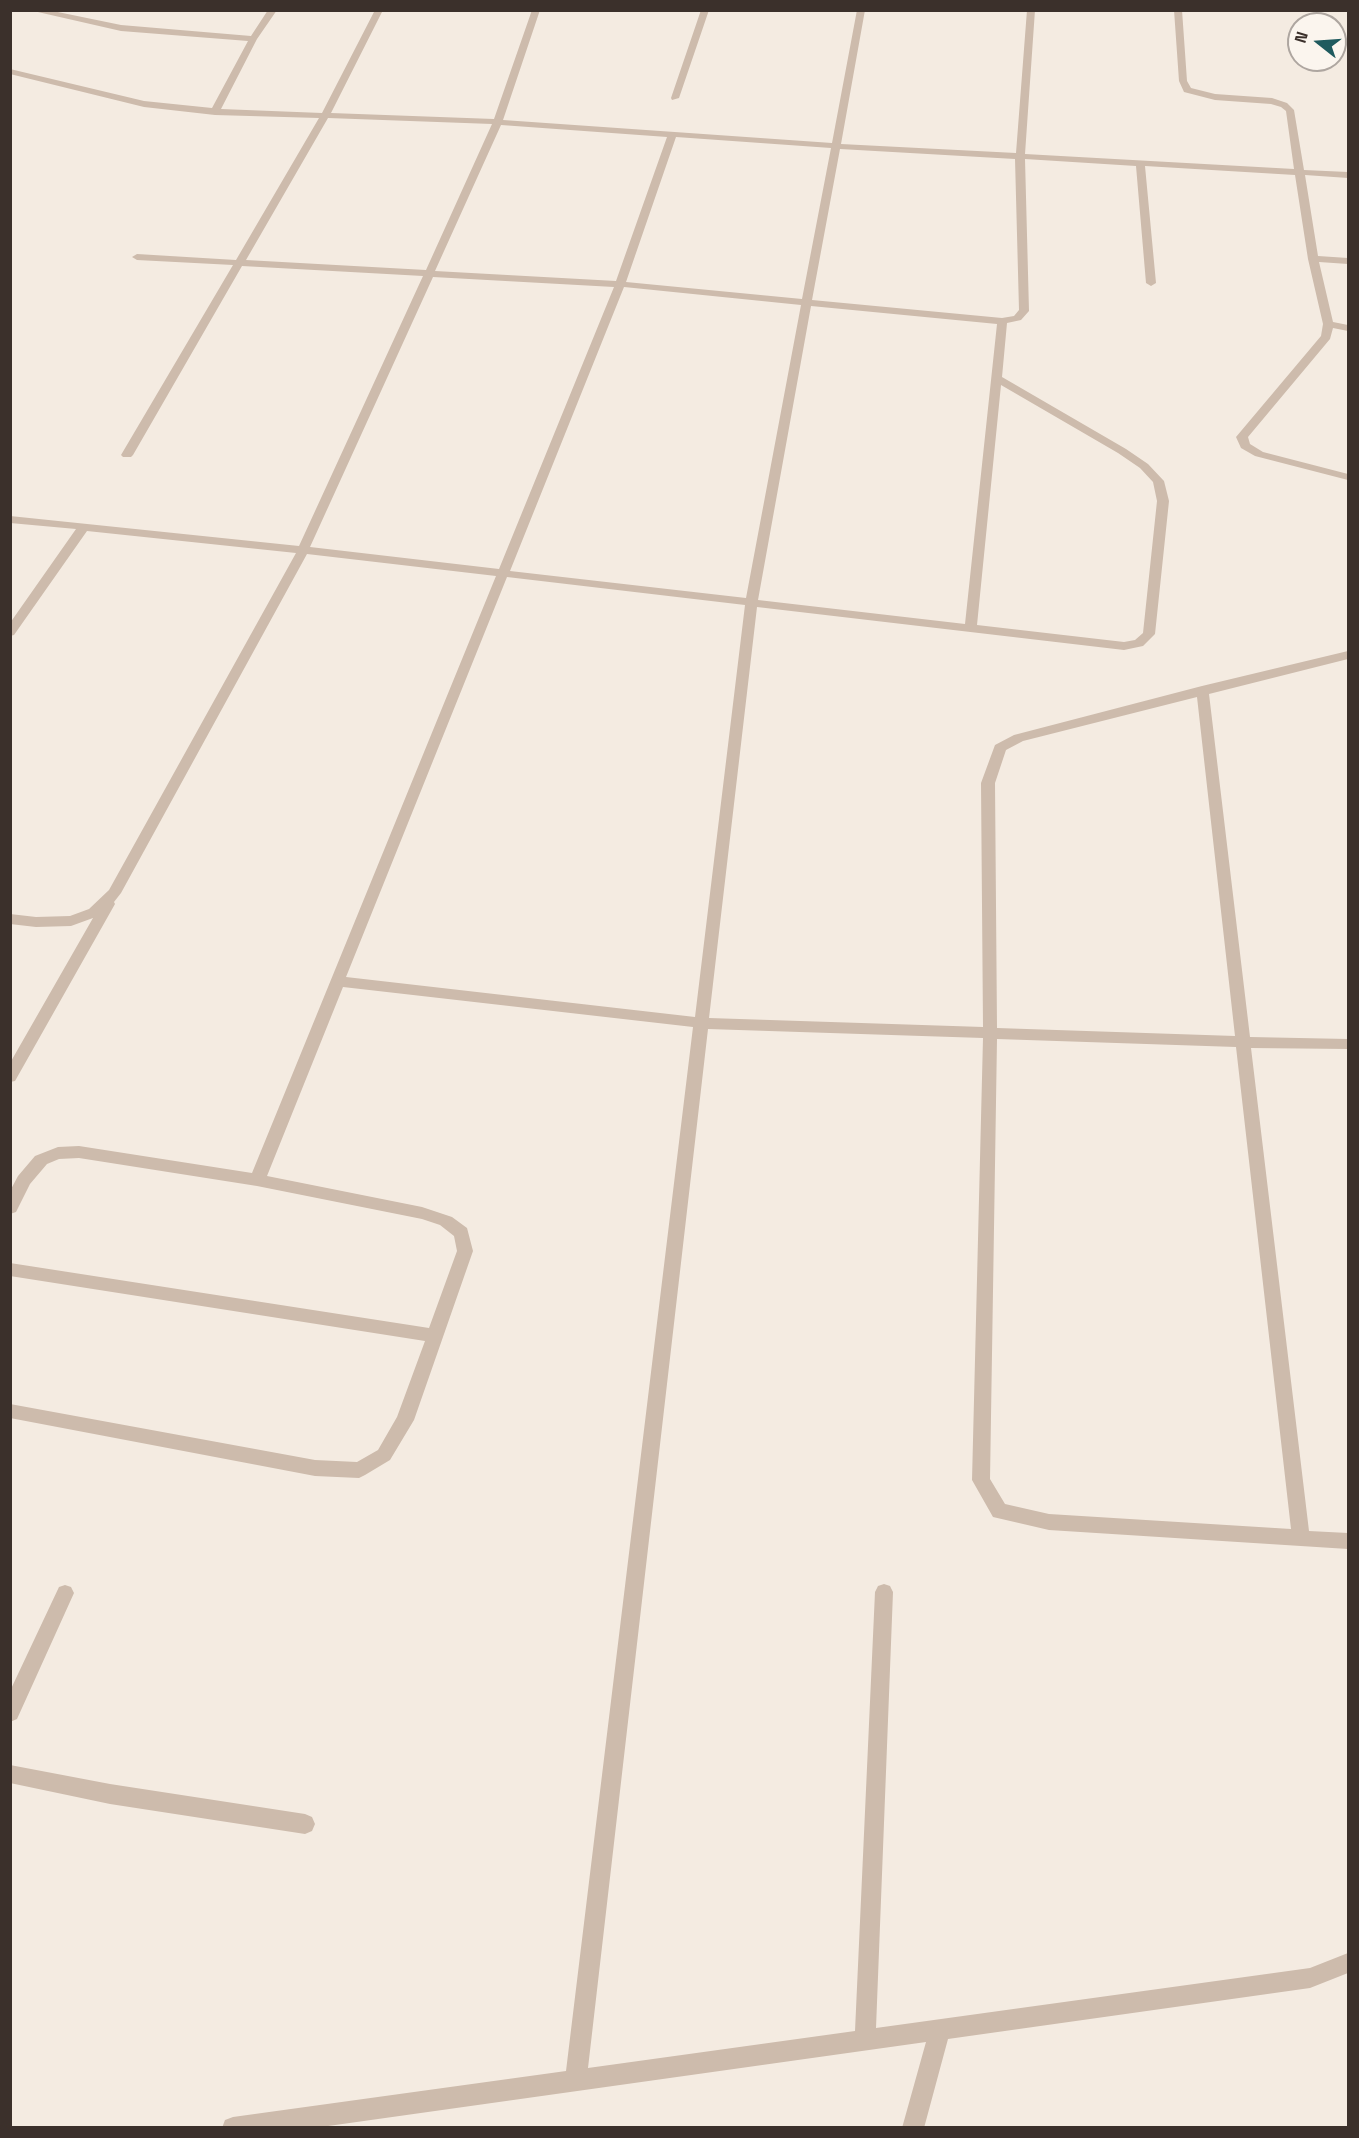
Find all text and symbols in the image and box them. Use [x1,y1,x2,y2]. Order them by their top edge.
north arrow [1287,12,1347,72]
text: N [1290,29,1313,45]

